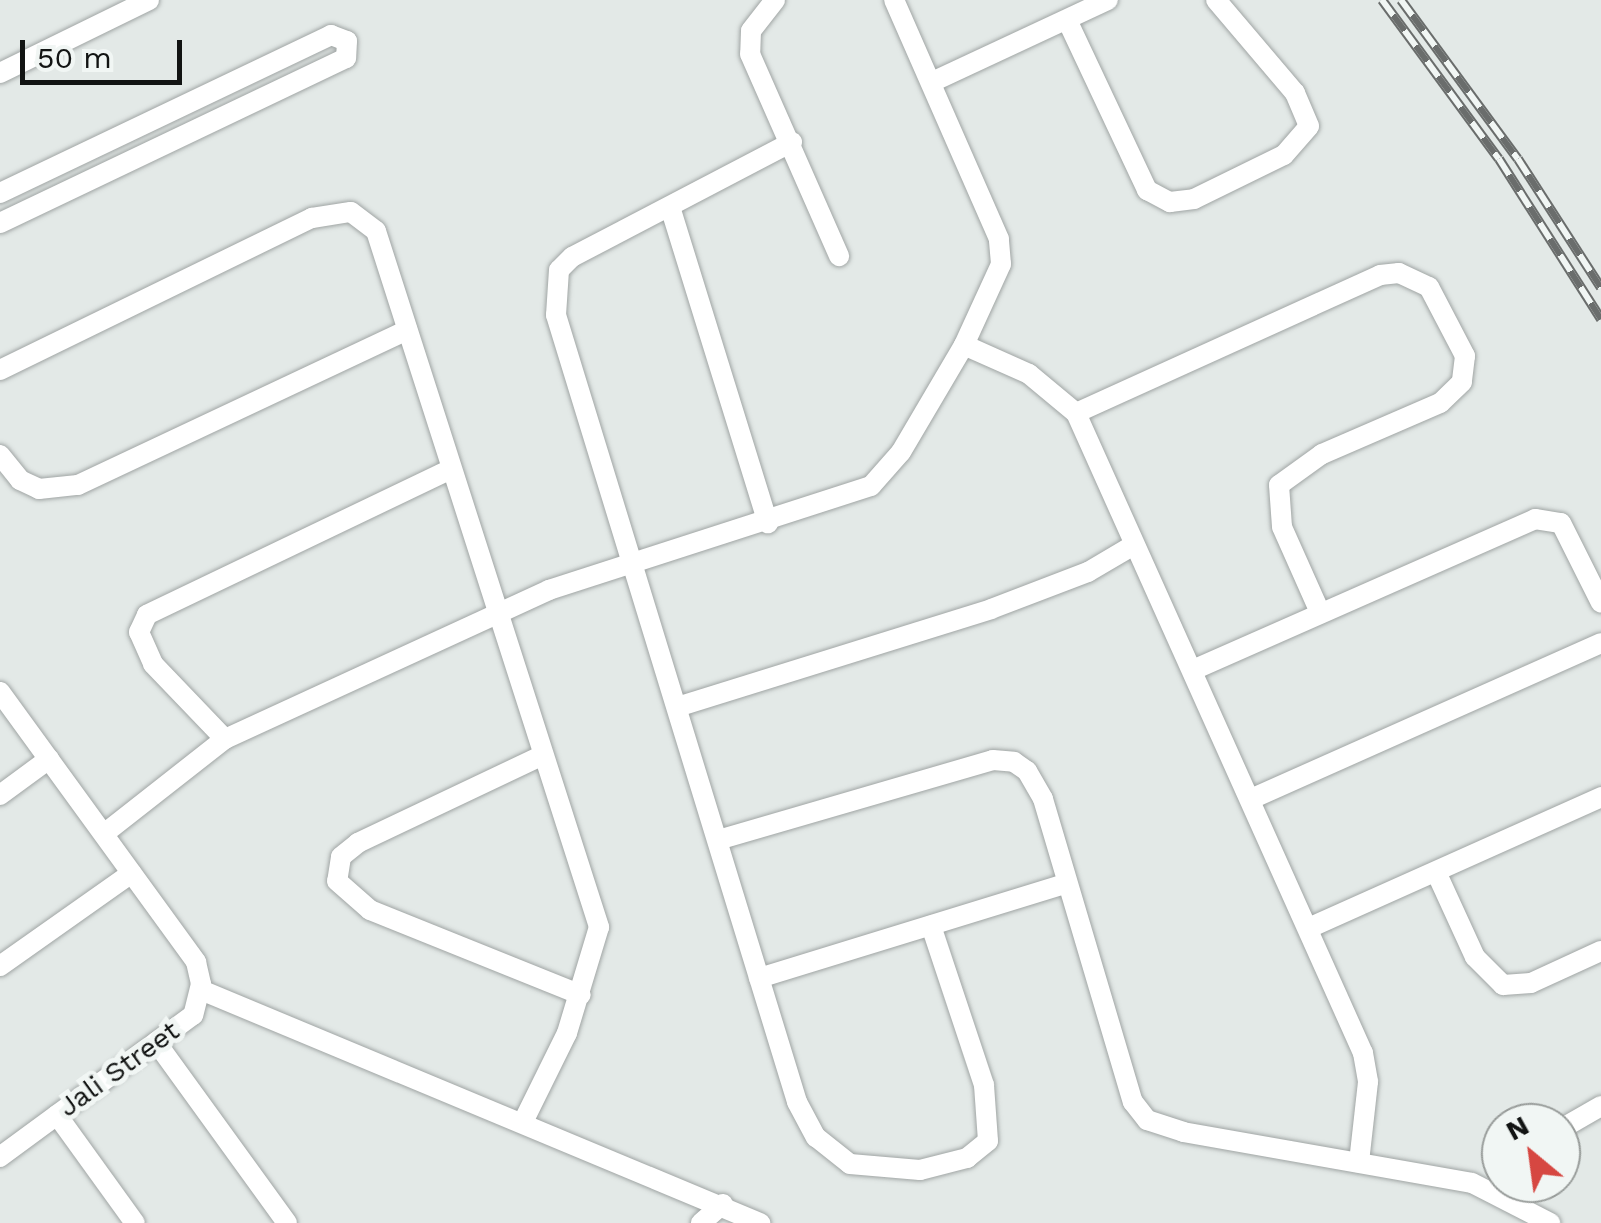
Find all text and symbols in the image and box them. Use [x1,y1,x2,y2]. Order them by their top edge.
scale bar [25,20,188,82]
text: 50 m [37,40,112,75]
street label: Jali Street [52,1014,186,1124]
north arrow [1481,1103,1581,1203]
text: N [1500,1109,1534,1148]

